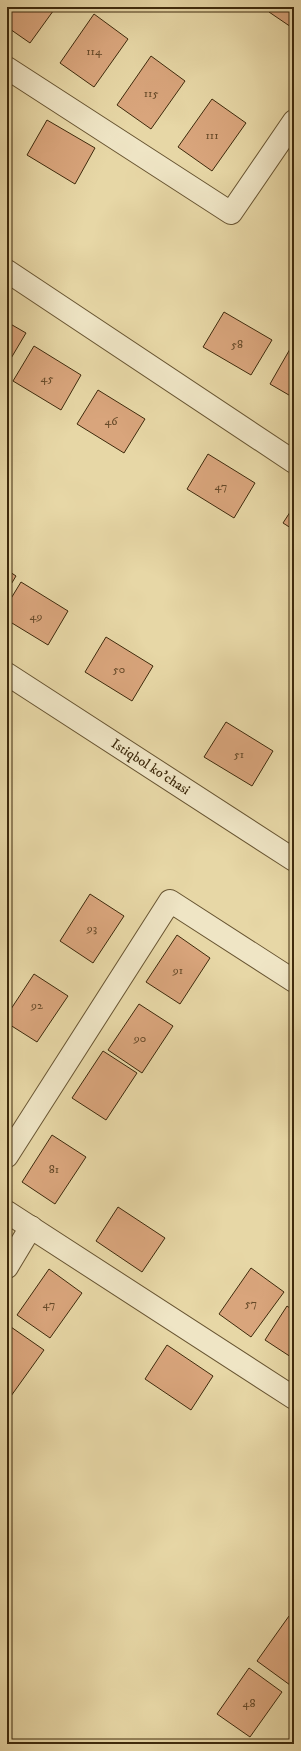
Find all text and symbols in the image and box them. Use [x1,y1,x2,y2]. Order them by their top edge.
house number: 114 [86,44,103,59]
house number: 115 [144,86,158,101]
house number: 111 [205,128,219,143]
house number: 58 [231,337,243,352]
house number: 45 [41,371,53,386]
house number: 46 [104,414,118,429]
house number: 47 [215,479,227,494]
house number: 49 [30,609,42,624]
house number: 50 [113,662,125,677]
street label: Istiqbol ko'chasi [108,735,194,799]
house number: 51 [234,747,244,762]
house number: 93 [86,921,97,936]
house number: 91 [172,963,183,978]
house number: 92 [30,998,43,1013]
house number: 90 [133,1031,146,1046]
house number: 81 [49,1162,59,1177]
house number: 57 [245,1296,257,1311]
house number: 47 [43,1297,55,1312]
house number: 48 [243,1696,255,1711]

